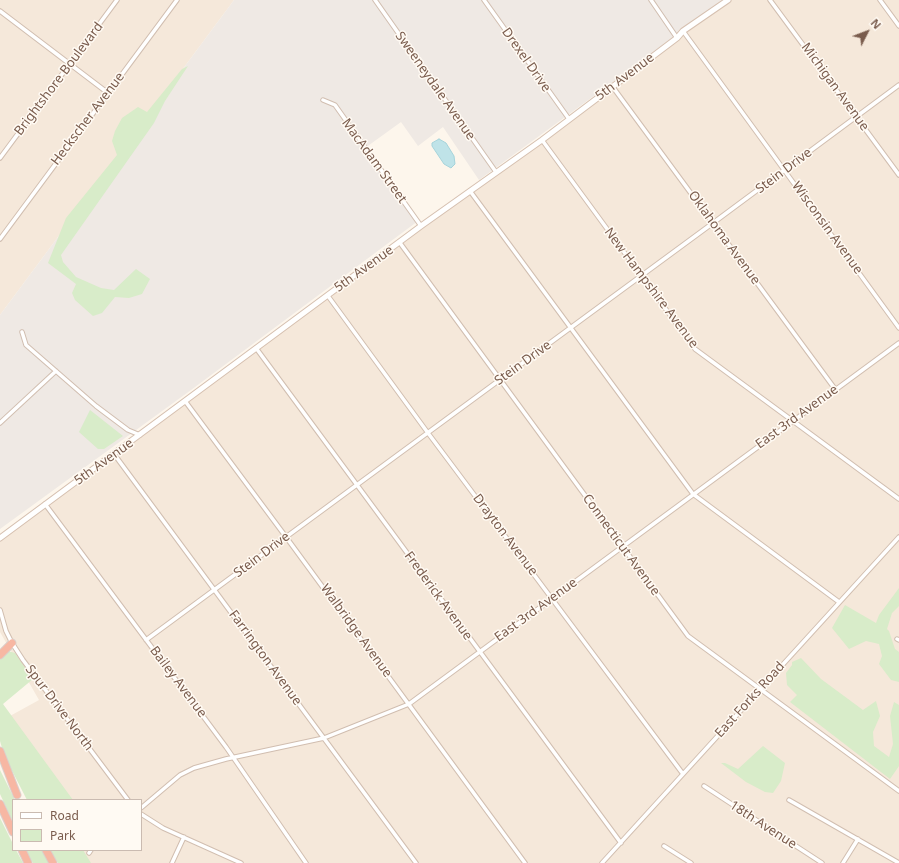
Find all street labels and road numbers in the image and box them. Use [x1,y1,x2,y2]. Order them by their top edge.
street label: Brightshore Boulevard [11,19,107,139]
street label: Drexel Drive [498,25,554,95]
street label: Sweeneydale Avenue [392,29,478,143]
street label: Michigan Avenue [798,40,872,134]
street label: 5th Avenue [593,50,657,104]
street label: Heckscher Avenue [48,69,128,169]
street label: MacAdam Street [338,116,410,206]
street label: Stein Drive [753,145,815,197]
street label: Wisconsin Avenue [788,179,866,277]
street label: Oklahoma Avenue [685,188,763,288]
street label: New Hampshire Avenue [601,225,701,351]
street label: 5th Avenue [331,242,397,296]
street label: Stein Drive [492,337,554,389]
street label: East 3rd Avenue [753,382,841,452]
street label: 5th Avenue [71,435,137,489]
street label: Drayton Avenue [469,491,541,579]
street label: Connecticut Avenue [579,491,663,599]
street label: Stein Drive [231,529,293,581]
street label: Frederick Avenue [401,549,475,643]
street label: East 3rd Avenue [492,575,580,645]
street label: Walbridge Avenue [317,581,395,681]
street label: Farrington Avenue [225,607,305,709]
street label: Bailey Avenue [146,643,210,721]
street label: East Forks Road [712,659,788,741]
street label: Spur Drive North [22,662,96,754]
street label: 18th Avenue [727,798,799,852]

